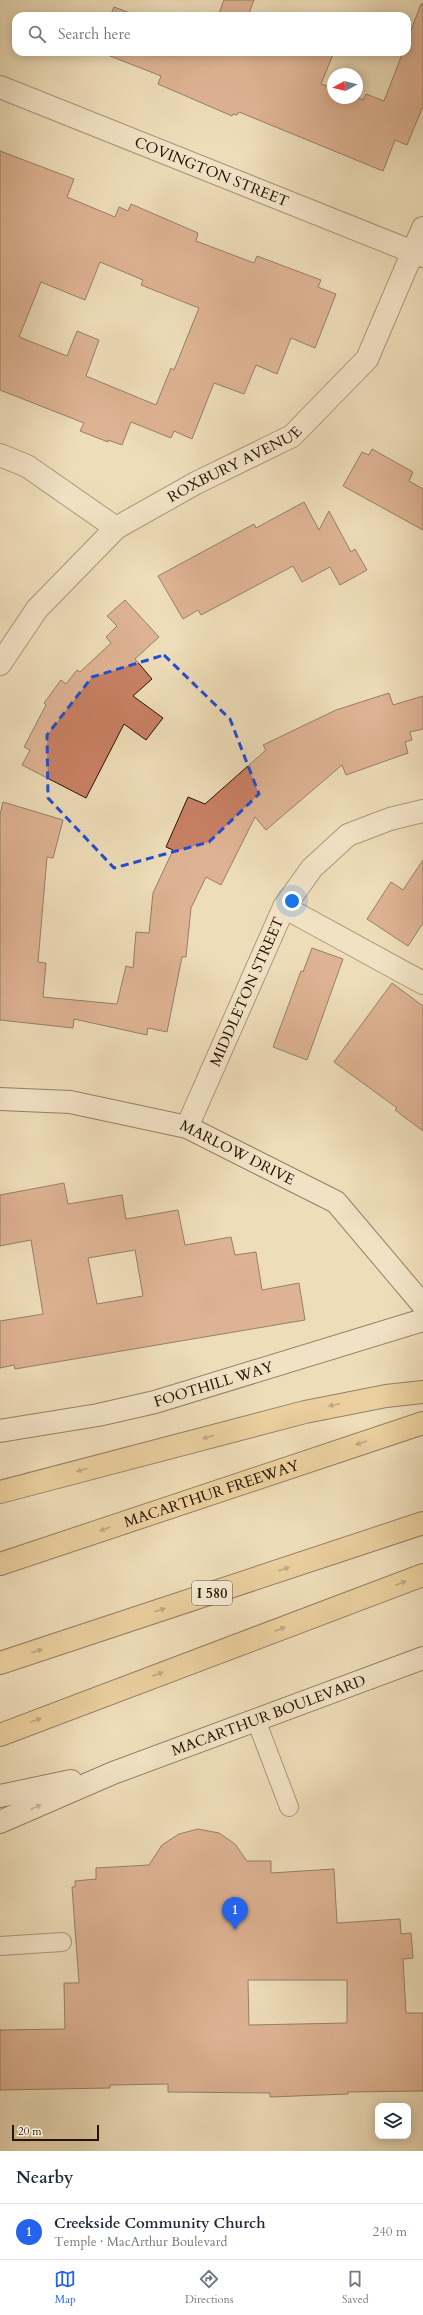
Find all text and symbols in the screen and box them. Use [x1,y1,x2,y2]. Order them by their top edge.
search box [12,12,411,56]
icon: search [26,23,48,45]
text: Search here [58,24,131,44]
north arrow [327,68,363,104]
street label: COVINGTON STREET [132,132,292,211]
street label: ROXBURY AVENUE [164,422,306,507]
your location [282,891,302,911]
street label: MIDDLETON STREET [205,914,288,1069]
street label: MARLOW DRIVE [177,1115,298,1190]
street label: FOOTHILL WAY [151,1356,276,1412]
one-way arrow [328,1403,340,1409]
one-way arrow [201,1434,213,1440]
one-way arrow [354,1441,366,1447]
street label: MACARTHUR FREEWAY [121,1455,303,1532]
one-way arrow [76,1467,88,1473]
one-way arrow [98,1526,110,1532]
one-way arrow [278,1566,290,1572]
one-way arrow [396,1580,408,1586]
road number: I 580 [192,1581,232,1605]
one-way arrow [155,1607,167,1613]
one-way arrow [274,1625,286,1631]
one-way arrow [31,1648,43,1654]
street label: MACARTHUR BOULEVARD [169,1670,368,1760]
one-way arrow [152,1671,164,1677]
one-way arrow [31,1717,43,1723]
one-way arrow [30,1803,42,1809]
pin: 1 [222,1897,248,1930]
map controls [375,2103,411,2139]
button: layers [375,2103,411,2139]
scale bar [12,2123,99,2142]
text: 20 m [18,2124,42,2139]
text: Nearby [16,2166,73,2189]
text: Creekside Community Church [54,2213,266,2233]
text: 1 [26,2223,32,2241]
text: 240 m [373,2223,407,2241]
text: Temple · MacArthur Boulevard [54,2233,227,2251]
tab: Map [54,2268,76,2307]
tab: Directions [185,2268,233,2307]
tab: Saved [342,2268,369,2307]

